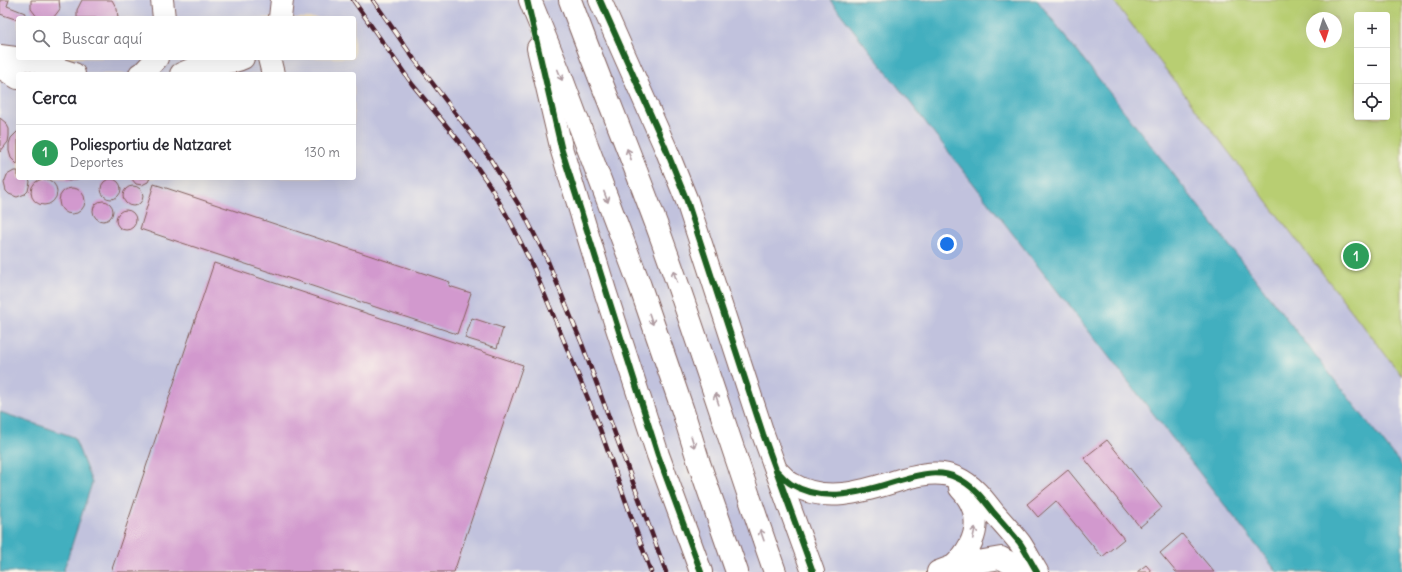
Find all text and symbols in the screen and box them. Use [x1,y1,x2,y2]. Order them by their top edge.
north arrow [1306,12,1342,48]
map controls [1354,12,1390,120]
button: + [1354,12,1390,48]
search box [16,16,356,60]
icon: search [30,27,52,49]
text: Buscar aquí [62,29,142,48]
button: − [1354,48,1390,84]
one-way arrow [557,69,565,81]
button: locate [1354,84,1390,120]
text: Cerca [32,87,77,109]
text: Poliesportiu de Natzaret [70,135,231,154]
text: 1 [42,144,48,161]
text: 130 m [304,144,340,161]
one-way arrow [624,148,632,160]
text: Deportes [70,154,123,171]
one-way arrow [602,190,610,202]
your location [937,234,957,254]
pin: 1 [1343,241,1369,271]
one-way arrow [670,270,678,282]
one-way arrow [648,312,655,325]
one-way arrow [712,393,720,405]
one-way arrow [689,436,697,448]
one-way arrow [971,527,979,540]
one-way arrow [758,530,766,542]

